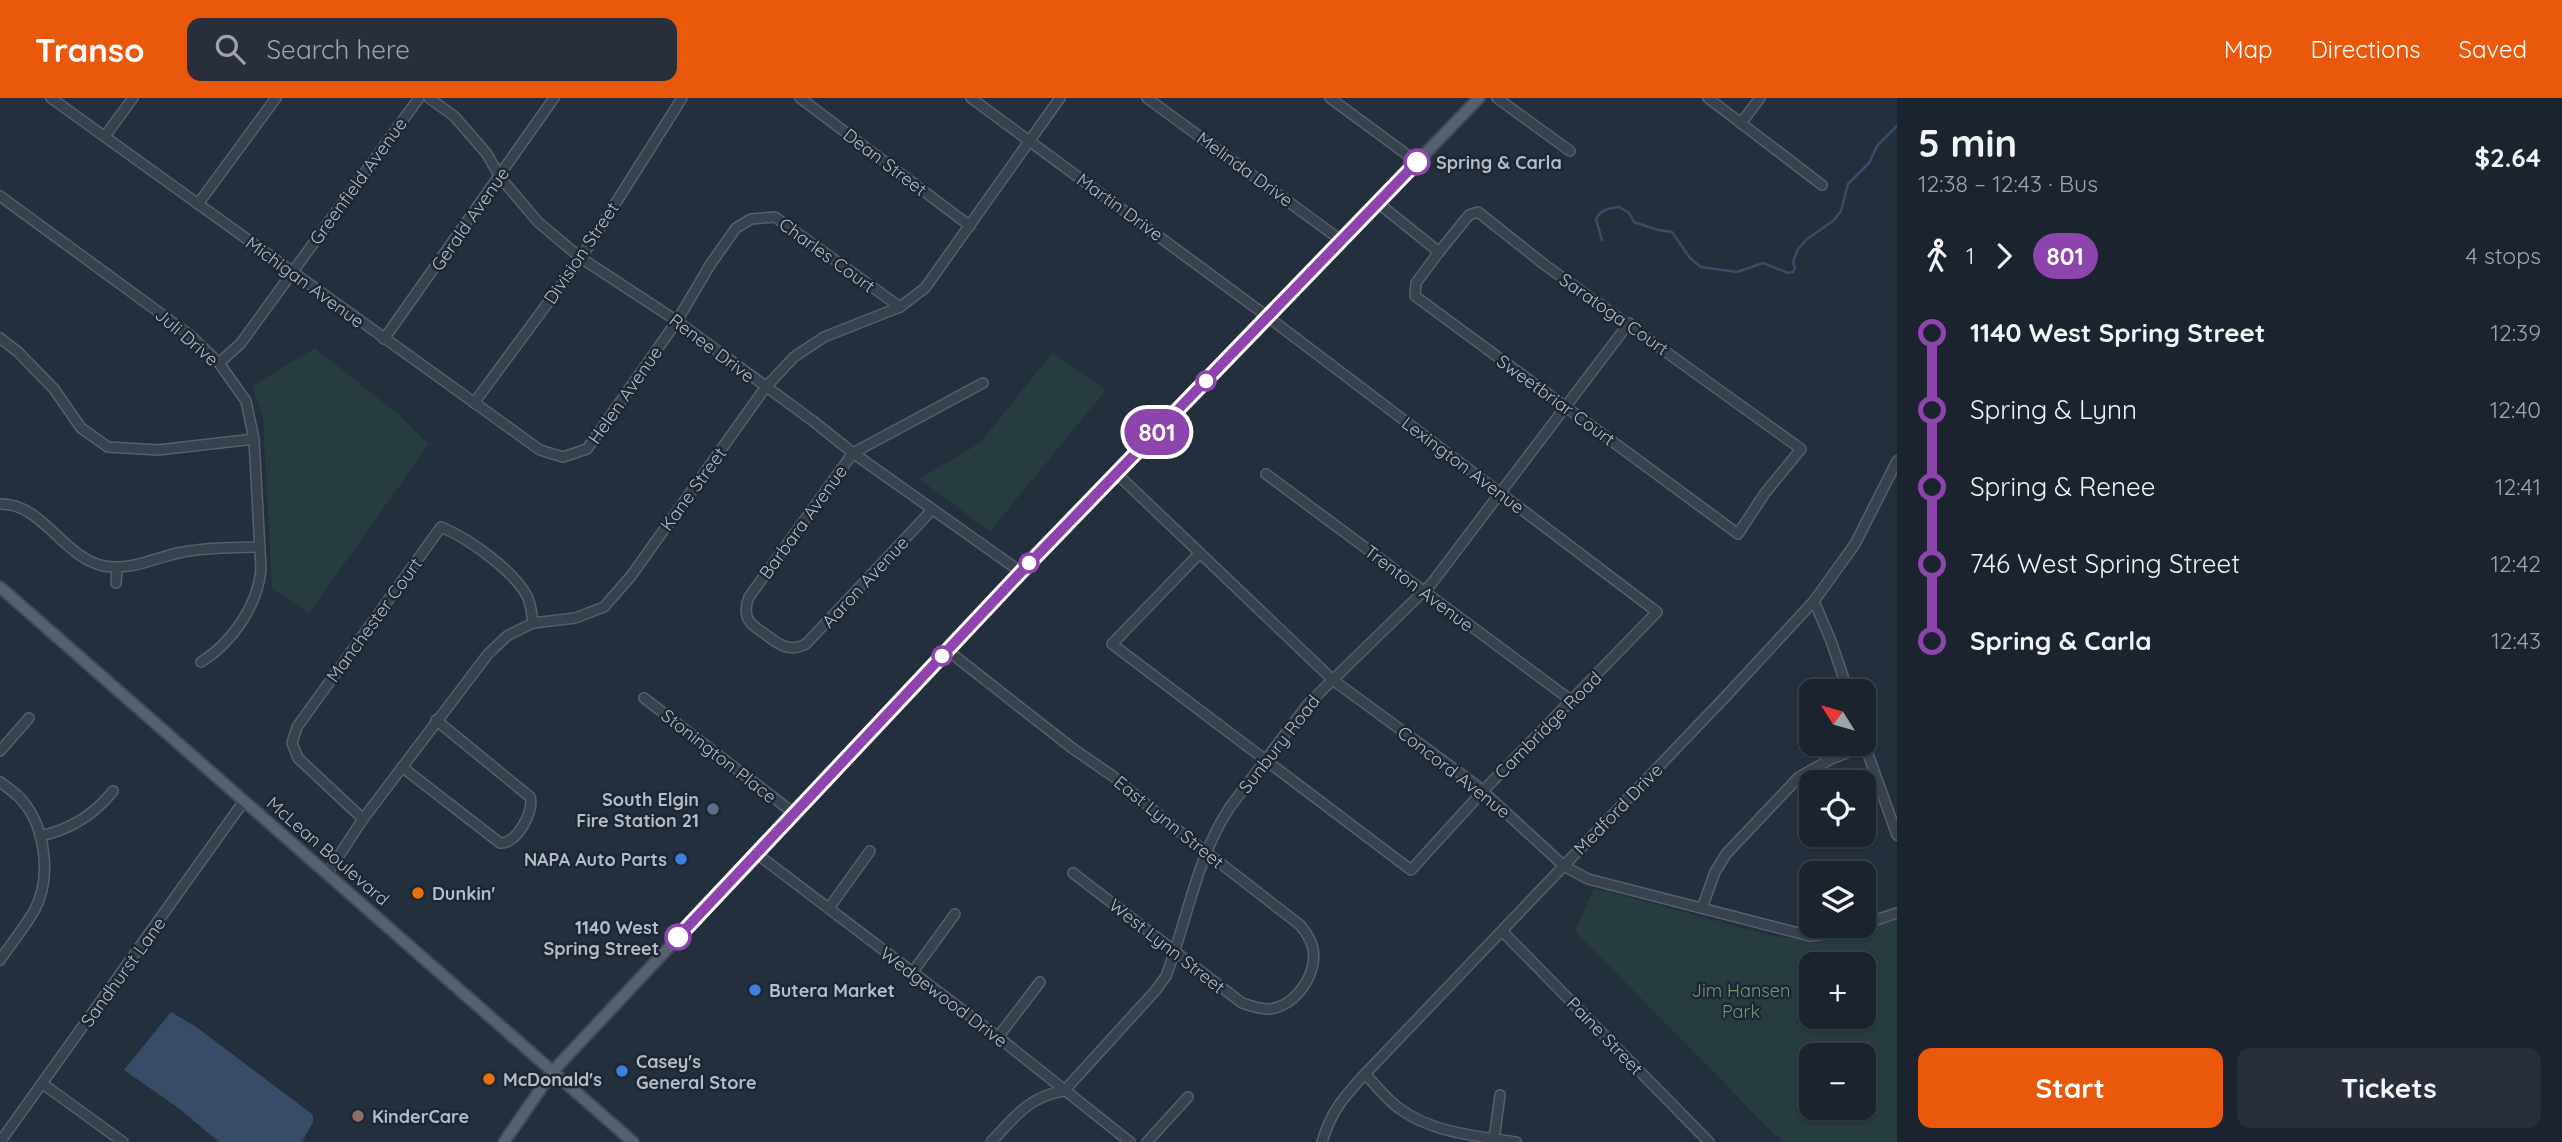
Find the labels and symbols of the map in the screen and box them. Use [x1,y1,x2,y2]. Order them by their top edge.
street label: Greenfield Avenue [304,113,412,249]
street label: Dean Street [839,123,931,201]
street label: Melinda Drive [1192,126,1298,212]
marker: Spring & Carla [1404,149,1430,175]
place label: Spring & Carla [1436,151,1562,174]
street label: Gerald Avenue [426,163,514,275]
street label: Martin Drive [1072,168,1168,246]
street label: Division Street [539,198,623,308]
street label: Charles Court [774,212,880,298]
street label: Michigan Avenue [241,231,369,333]
street label: Saratoga Court [1555,268,1673,360]
street label: Juli Drive [150,303,224,371]
street label: Renee Drive [665,308,759,388]
street label: Helen Avenue [583,342,667,448]
street label: Sweetbriar Court [1492,349,1620,451]
unlabelled marker [1196,371,1216,391]
line badge: 801 [1117,409,1197,455]
street label: Lexington Avenue [1397,411,1529,519]
street label: Kane Street [655,443,731,535]
street label: Barbara Avenue [754,460,852,584]
street label: Aaron Avenue [817,531,913,633]
street label: Trenton Avenue [1360,539,1478,637]
street label: Manchester Court [321,553,427,687]
unlabelled marker [1019,553,1039,573]
unlabelled marker [932,646,952,666]
street label: Cambridge Road [1490,667,1606,783]
north arrow [1799,679,1876,756]
street label: Sunbury Road [1233,690,1325,798]
street label: Stonington Place [657,704,781,808]
street label: Concord Avenue [1393,721,1515,823]
street label: Medford Drive [1569,758,1667,860]
street label: East Lynn Street [1109,771,1229,873]
place label: South Elgin Fire Station 21 [576,788,699,832]
street label: McLean Boulevard [262,791,394,911]
marker: South Elgin Fire Station 21 [705,801,721,817]
place label: NAPA Auto Parts [524,848,667,871]
marker: NAPA Auto Parts [673,851,689,867]
place label: Dunkin' [432,882,495,905]
marker: Dunkin' [410,885,426,901]
street label: West Lynn Street [1104,894,1230,998]
street label: Sandhurst Lane [75,913,171,1031]
place label: 1140 West Spring Street [544,916,659,960]
marker: 1140 West Spring Street [665,924,691,950]
street label: Wedgewood Drive [876,942,1012,1052]
place label: Butera Market [769,979,895,1002]
park label: Jim Hansen Park [1692,979,1790,1023]
marker: Butera Market [747,982,763,998]
street label: Paine Street [1562,992,1648,1080]
place label: Casey's General Store [636,1050,757,1094]
marker: Casey's General Store [614,1063,630,1079]
place label: McDonald's [503,1068,602,1091]
marker: McDonald's [481,1071,497,1087]
place label: KinderCare [372,1105,469,1128]
marker: KinderCare [350,1108,366,1124]

